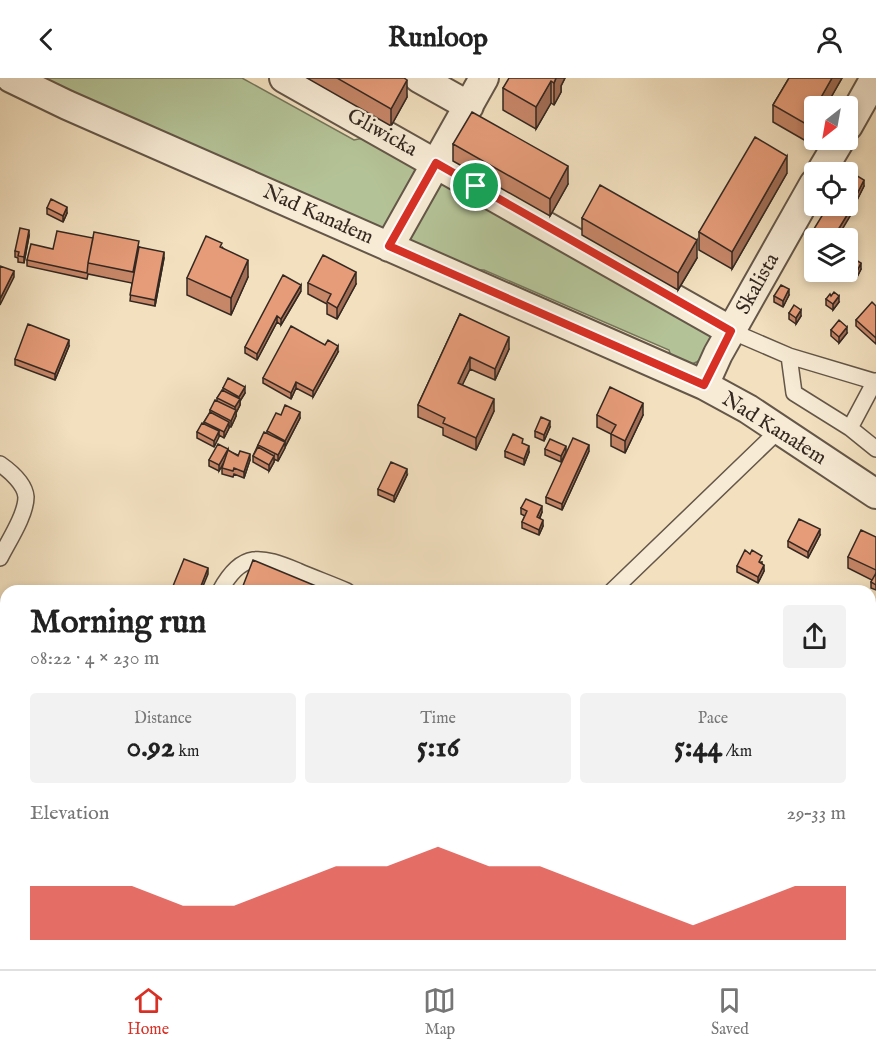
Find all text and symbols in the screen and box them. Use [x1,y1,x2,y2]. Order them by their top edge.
text: Runloop [388,22,488,56]
icon: back [30,23,63,56]
icon: person [813,23,846,56]
north arrow [804,96,858,150]
map controls [804,96,858,282]
street label: Gliwicka [342,103,423,164]
pin [450,160,501,211]
button: locate [804,162,858,216]
icon: arrive [459,169,492,202]
street label: Nad Kanałem [258,179,378,251]
button: layers [804,228,858,282]
street label: Skalista [730,248,786,319]
street label: Nad Kanałem [717,386,831,472]
text: Morning run [30,602,206,644]
button: share [783,605,846,668]
text: 08:22 · 4 × 230 m [30,646,159,671]
text: Distance [134,709,192,729]
text: Time [420,709,456,729]
text: Pace [698,709,728,729]
text: 0.92 [127,729,175,767]
text: 5:16 [417,729,459,767]
text: 5:44 [674,729,722,767]
text: km [175,742,199,762]
text: /km [722,742,752,762]
text: Elevation [30,801,109,826]
text: 29–33 m [786,801,846,826]
tab: Home [127,984,169,1040]
tab: Map [423,984,456,1040]
tab: Saved [711,984,749,1040]

